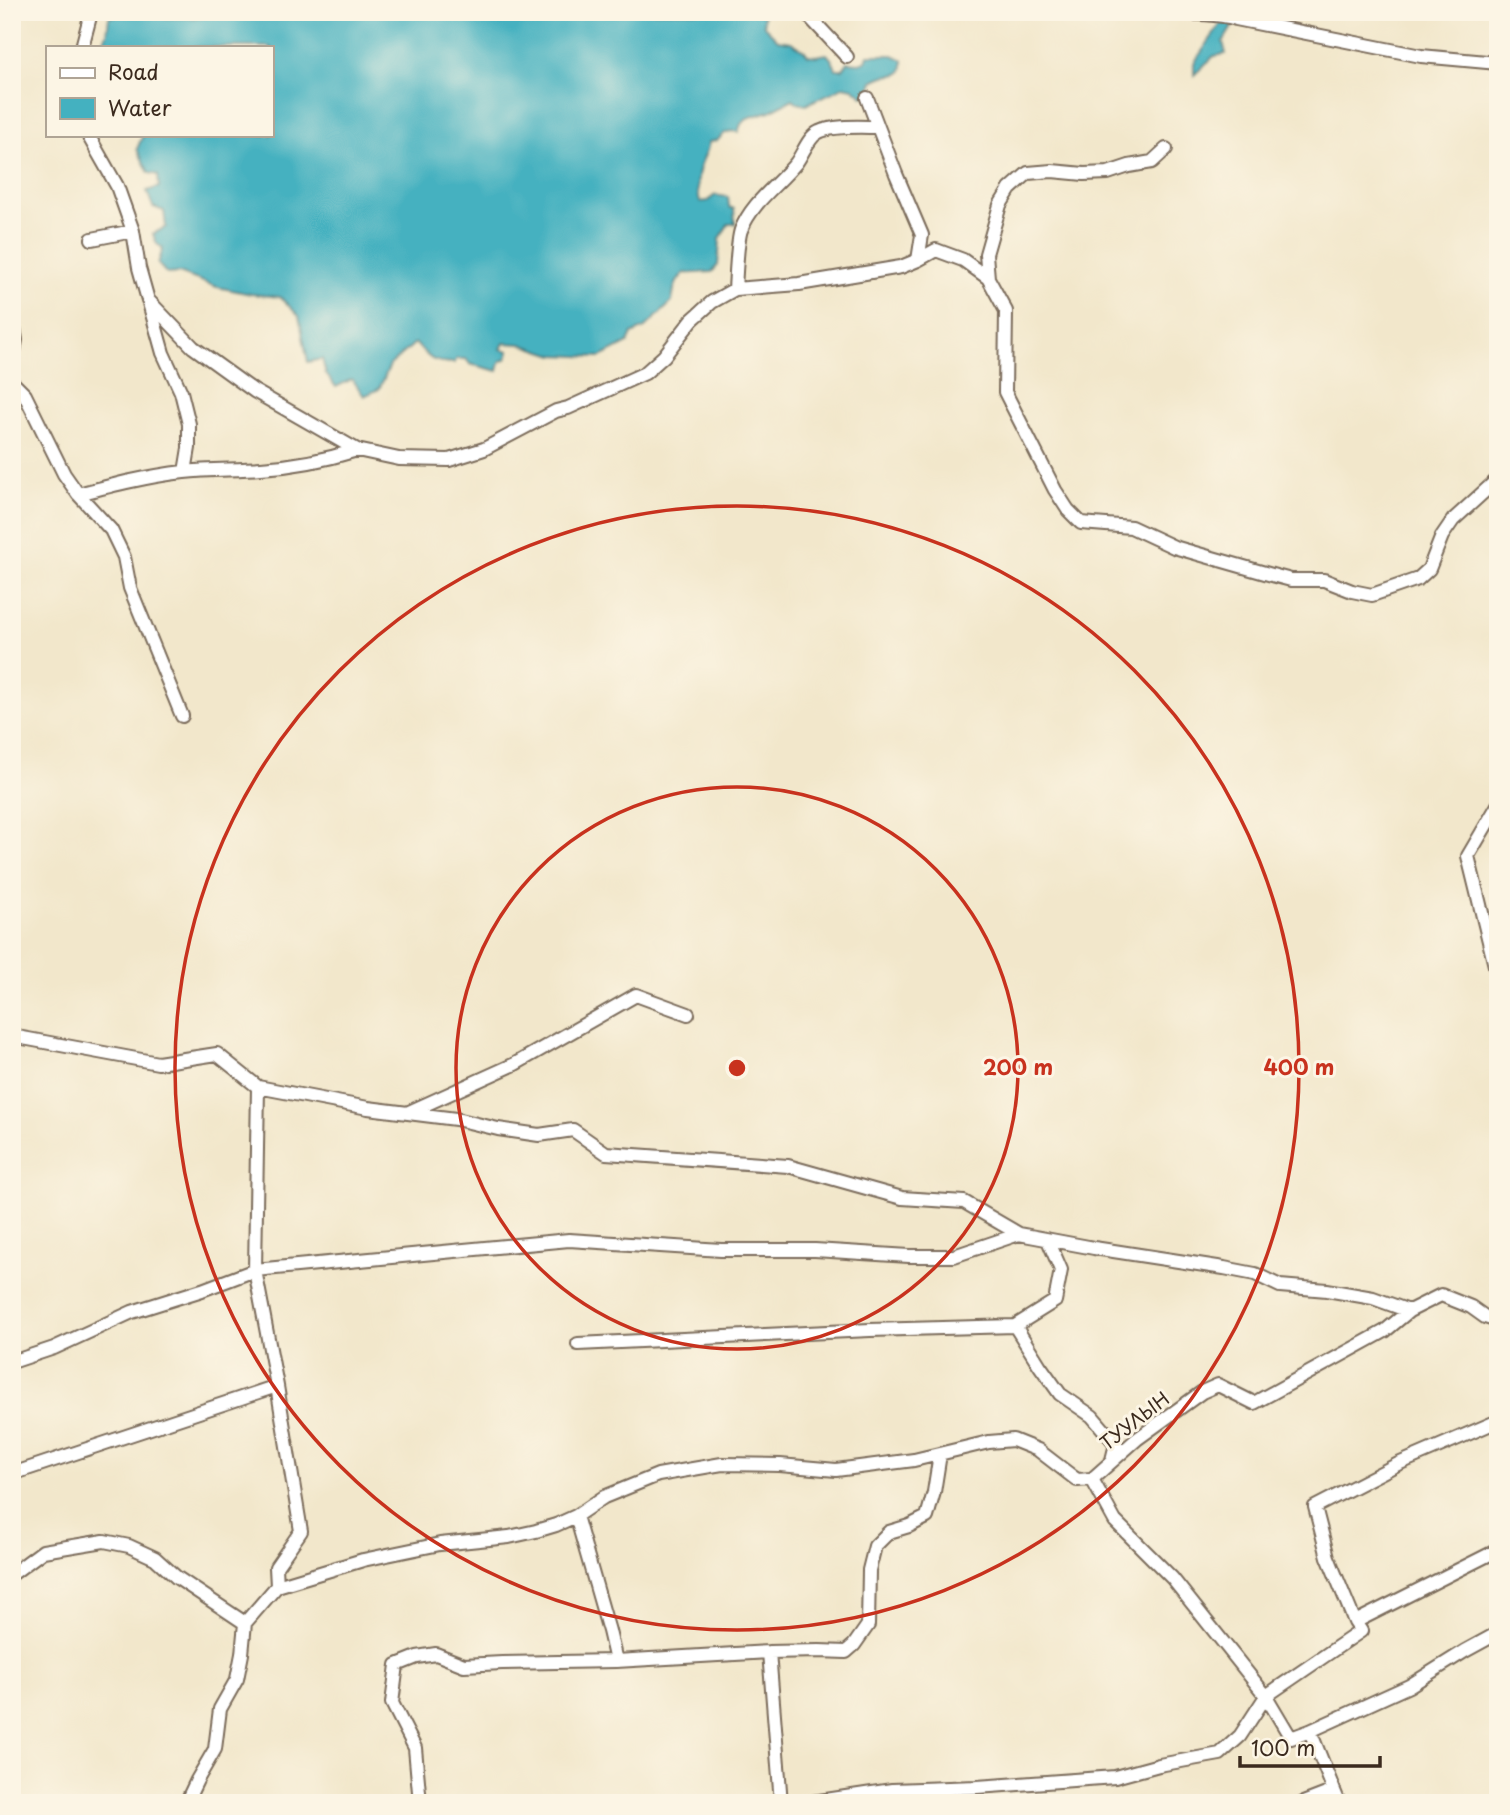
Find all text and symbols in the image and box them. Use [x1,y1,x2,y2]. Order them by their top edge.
legend [46,46,273,136]
text: Road [108,55,159,87]
text: Water [108,91,172,123]
text: 200 m [983,1050,1053,1082]
text: 400 m [1264,1050,1334,1082]
centre of rings [725,1056,749,1080]
street label: ТУУЛЫН [1093,1384,1175,1456]
scale bar [1240,1724,1380,1768]
text: 100 m [1251,1731,1315,1763]

